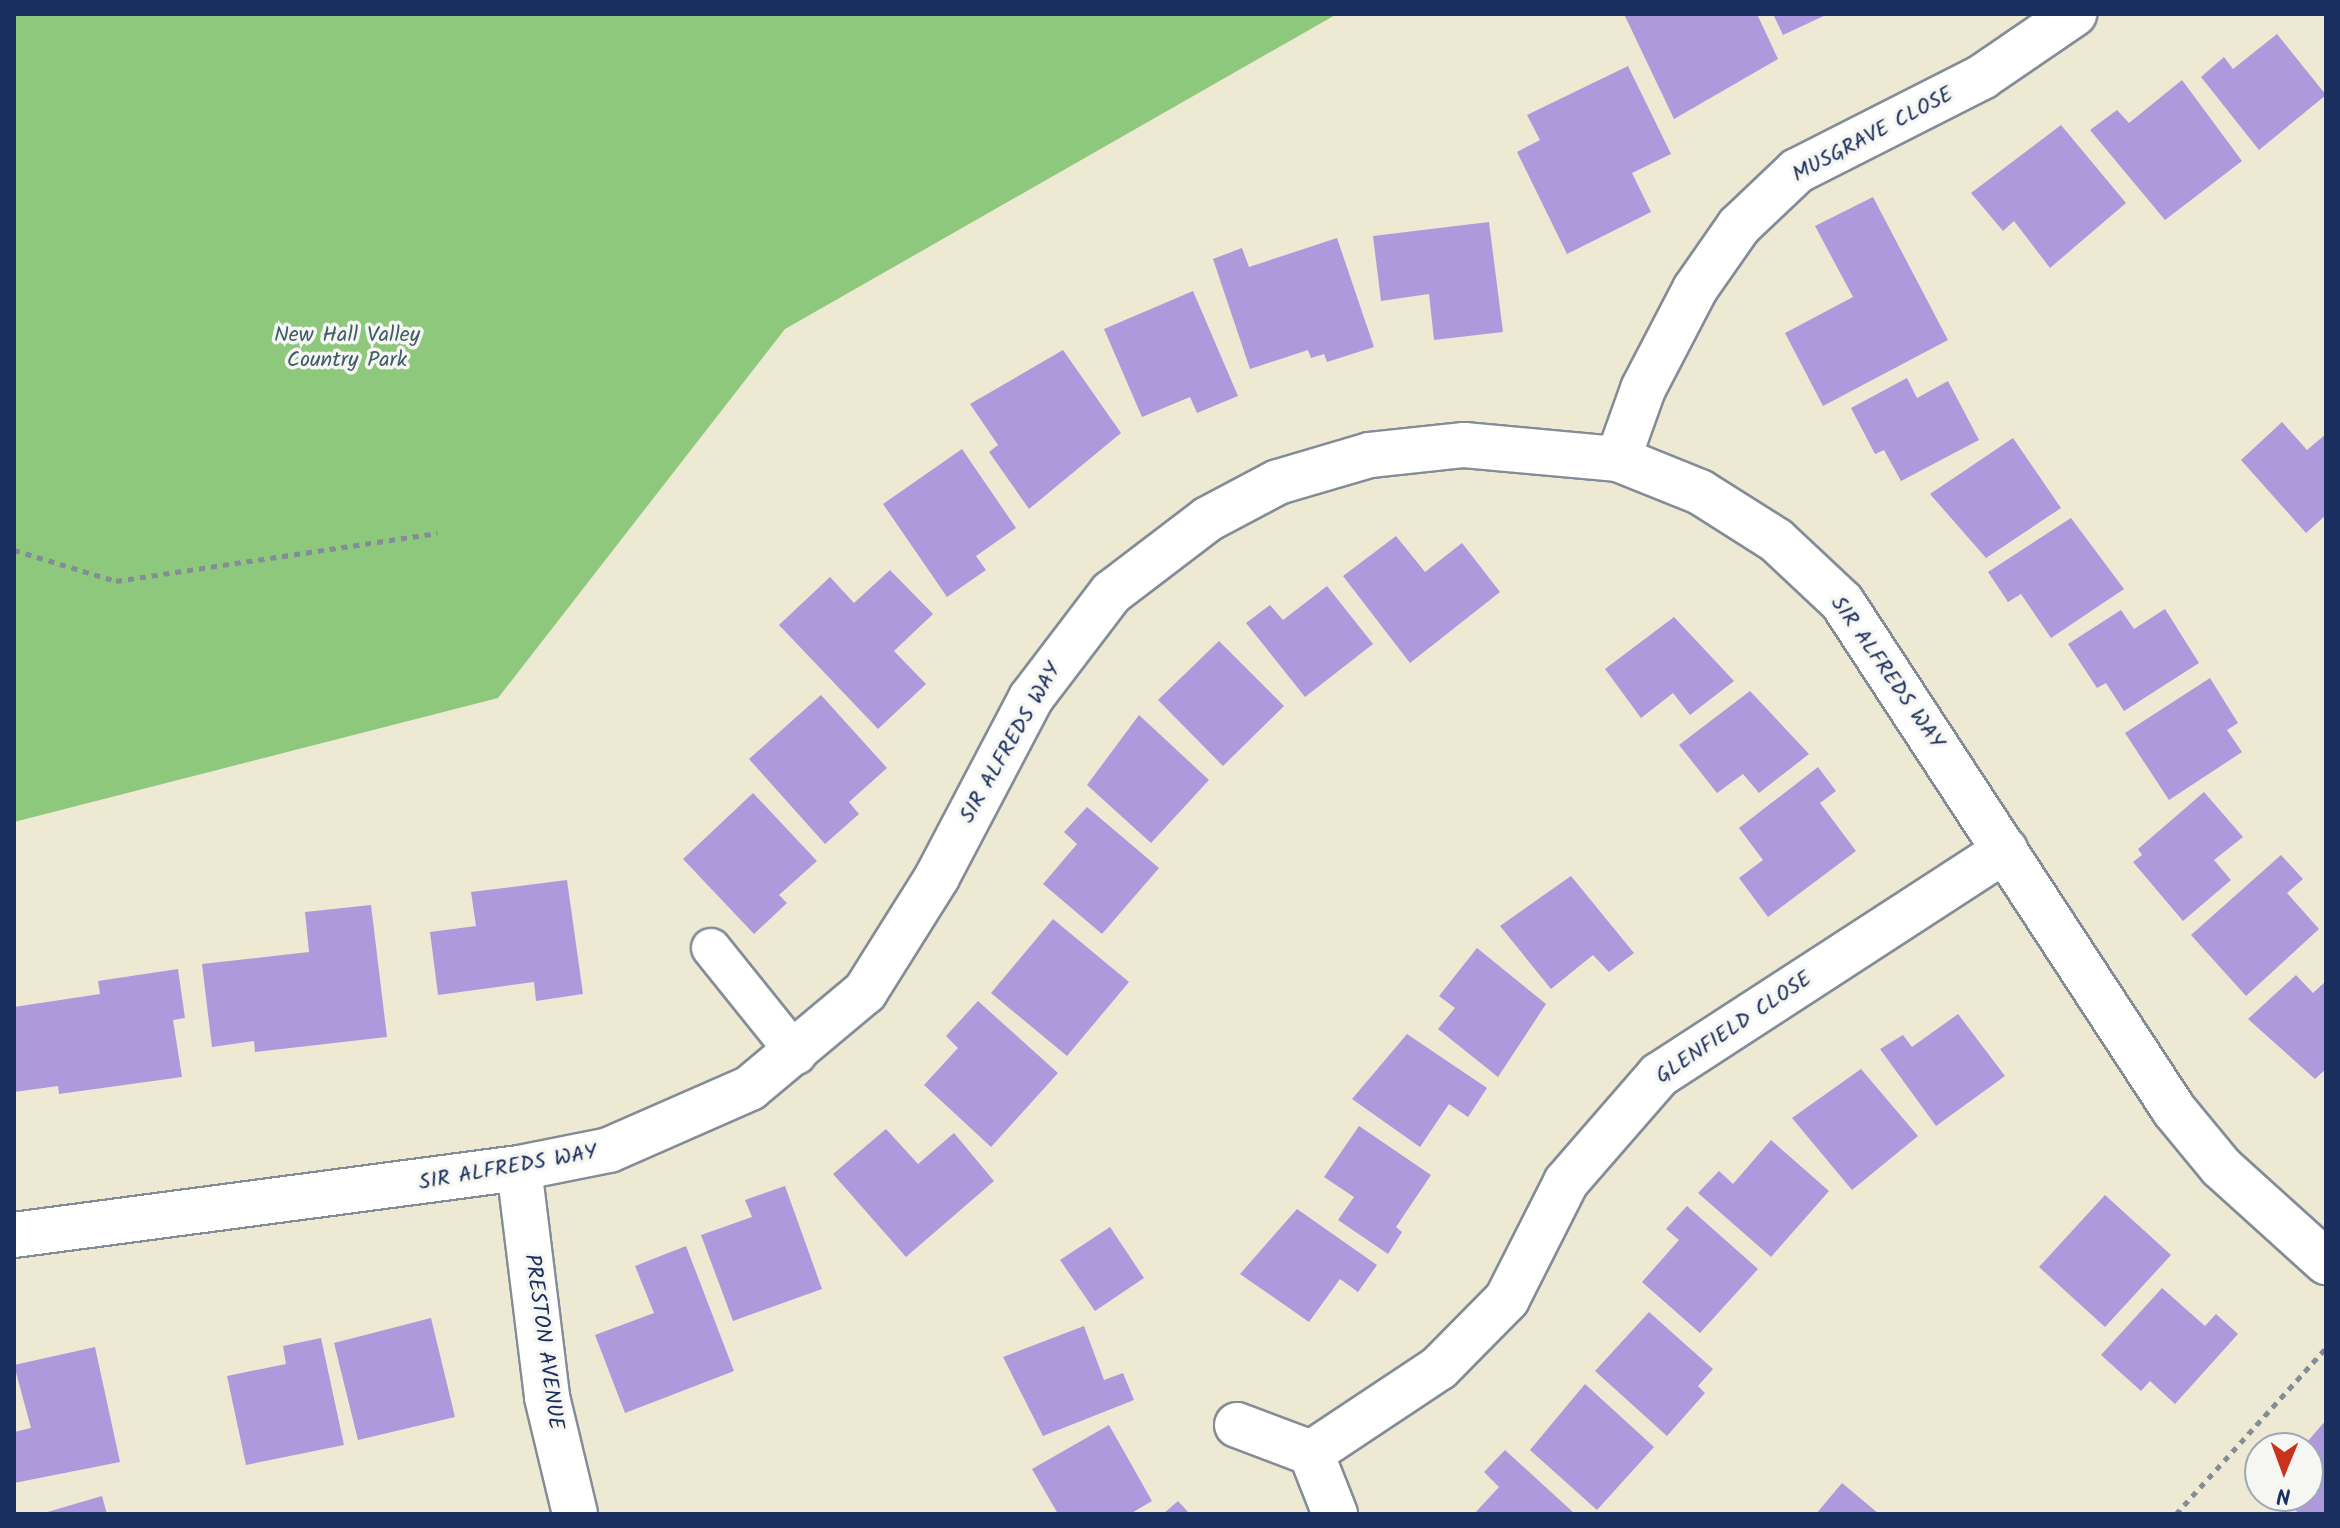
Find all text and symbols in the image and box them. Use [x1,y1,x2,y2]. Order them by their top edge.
street label: MUSGRAVE CLOSE [1788,81,1958,189]
park label: New Hall Valley Country Park [274,322,420,374]
street label: SIR ALFREDS WAY [1824,591,1950,755]
street label: SIR ALFREDS WAY [954,658,1068,828]
street label: GLENFIELD CLOSE [1651,966,1817,1090]
street label: SIR ALFREDS WAY [417,1139,599,1197]
street label: PRESTON AVENUE [518,1252,568,1432]
north arrow [2244,1432,2324,1512]
text: N [2276,1477,2291,1512]

